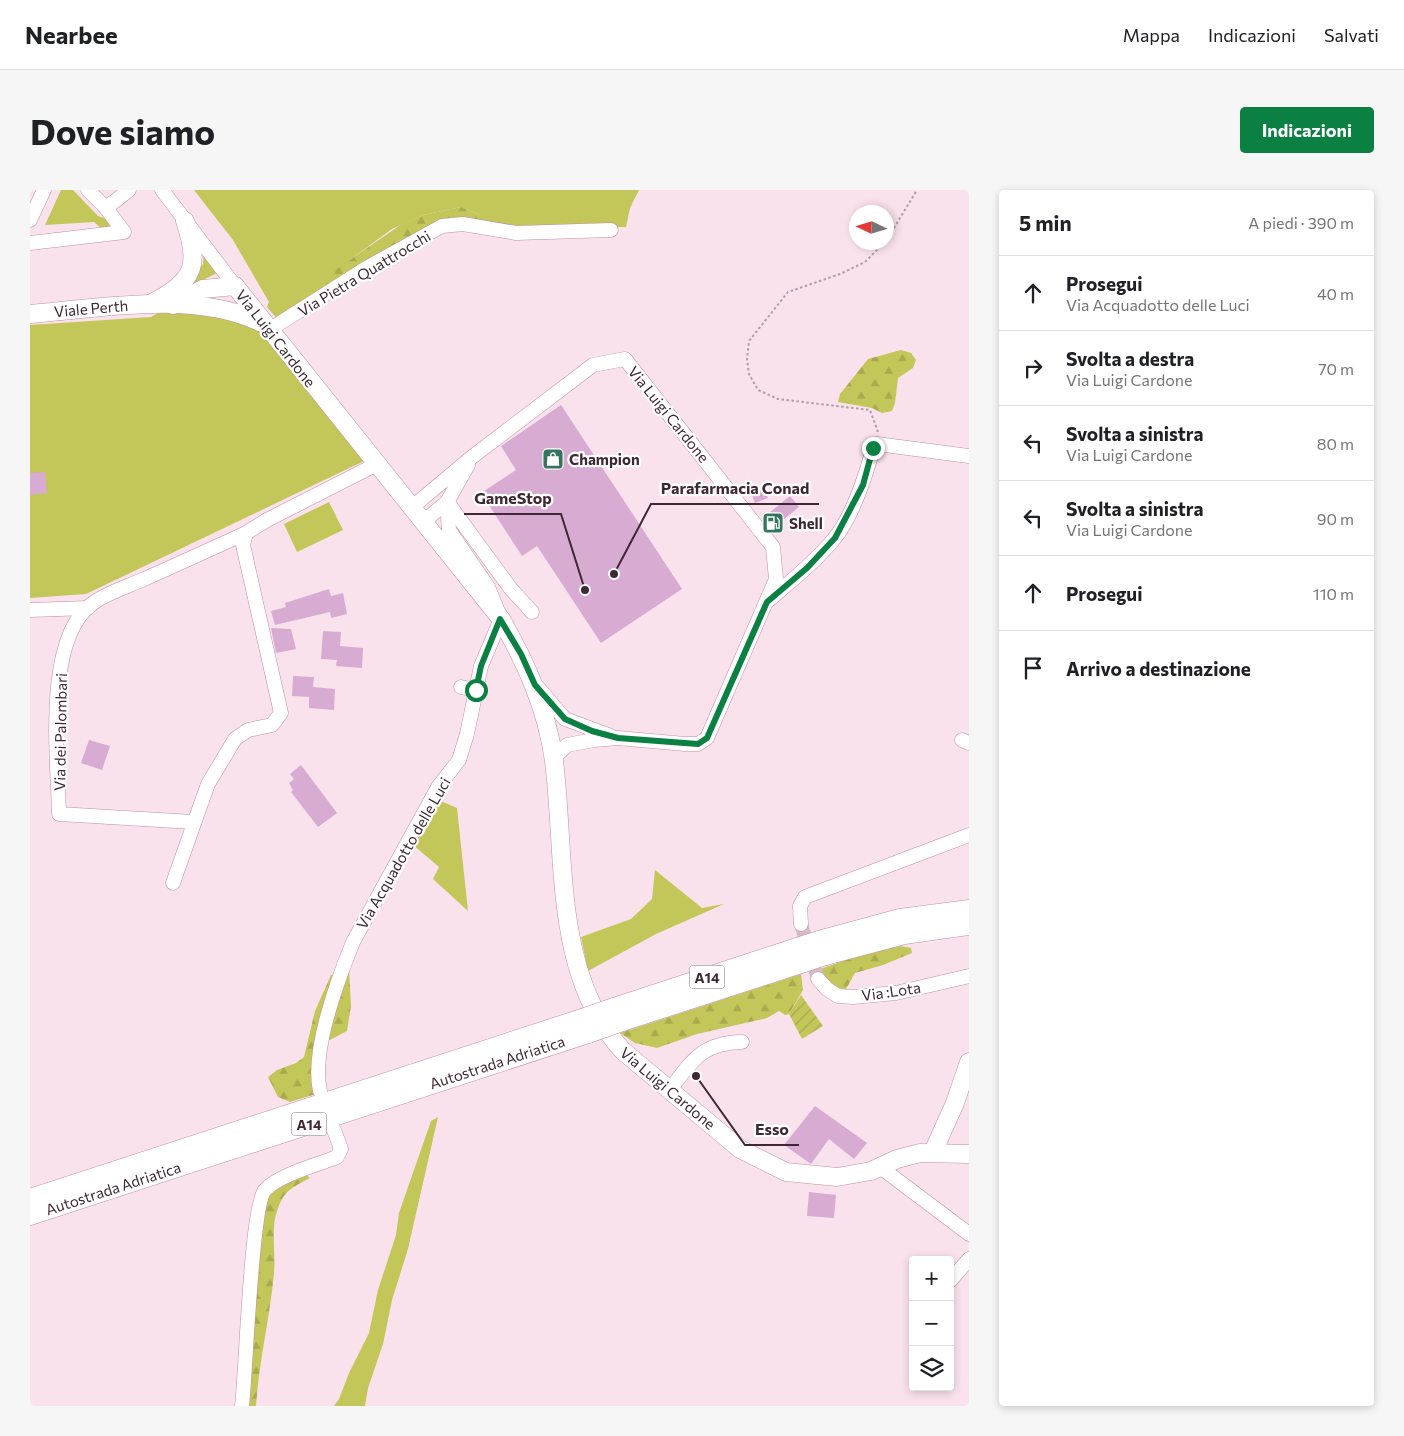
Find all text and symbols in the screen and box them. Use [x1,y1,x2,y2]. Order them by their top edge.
text: Nearbee [25,20,118,49]
text: Mappa [1123,24,1180,46]
text: Indicazioni [1208,24,1296,46]
text: Salvati [1324,24,1379,46]
button: Indicazioni [1240,107,1374,153]
text: Dove siamo [30,109,215,152]
north arrow [849,205,894,250]
text: 5 min [1019,210,1072,235]
text: A piedi · 390 m [1248,213,1354,232]
street label: Via Pietra Quattrocchi [294,226,434,320]
text: Prosegui [1066,272,1143,295]
icon: ahead [1019,279,1047,307]
text: 40 m [1317,284,1354,303]
street label: Via Luigi Cardone [232,286,320,390]
text: Via Acquadotto delle Luci [1066,295,1250,314]
street label: Viale Perth [53,296,129,320]
text: Svolta a destra [1066,347,1194,370]
icon: right [1019,354,1047,382]
text: 70 m [1318,359,1354,378]
street label: Via Luigi Cardone [625,362,713,466]
text: Via Luigi Cardone [1066,370,1192,389]
text: Svolta a sinistra [1066,422,1204,445]
icon: left [1019,429,1047,457]
text: 80 m [1317,434,1354,453]
route end [862,437,885,460]
text: Via Luigi Cardone [1066,445,1192,464]
shop icon: Champion [541,447,565,471]
place label: Champion [569,450,640,468]
callout: Parafarmacia Conad [651,473,819,504]
text: Parafarmacia Conad [661,478,809,497]
callout: GameStop [464,483,561,514]
text: GameStop [474,488,552,507]
text: Svolta a sinistra [1066,497,1204,520]
icon: left [1019,504,1047,532]
text: 90 m [1317,509,1354,528]
fuel station icon: Shell [761,511,785,535]
place label: Shell [789,514,823,532]
text: Via Luigi Cardone [1066,520,1192,539]
icon: ahead [1019,579,1047,607]
text: Prosegui [1066,582,1143,605]
text: 110 m [1313,584,1354,603]
icon: arrive [1019,654,1047,682]
text: Arrivo a destinazione [1066,657,1251,680]
street label: Via dei Palombari [50,673,70,791]
route start [465,679,488,702]
street label: Via Acquadotto delle Luci [352,774,454,932]
road number: A14 [690,966,724,989]
street label: Via :Lota [860,978,922,1004]
street label: Autostrada Adriatica [427,1032,567,1092]
street label: Via Luigi Cardone [617,1043,719,1133]
road number: A14 [292,1112,326,1136]
callout: Esso [745,1114,799,1145]
text: Esso [755,1119,789,1138]
street label: Autostrada Adriatica [43,1158,183,1218]
map controls [909,1256,954,1391]
button: + [909,1256,954,1301]
button: − [909,1301,954,1346]
button: layers [909,1346,954,1391]

